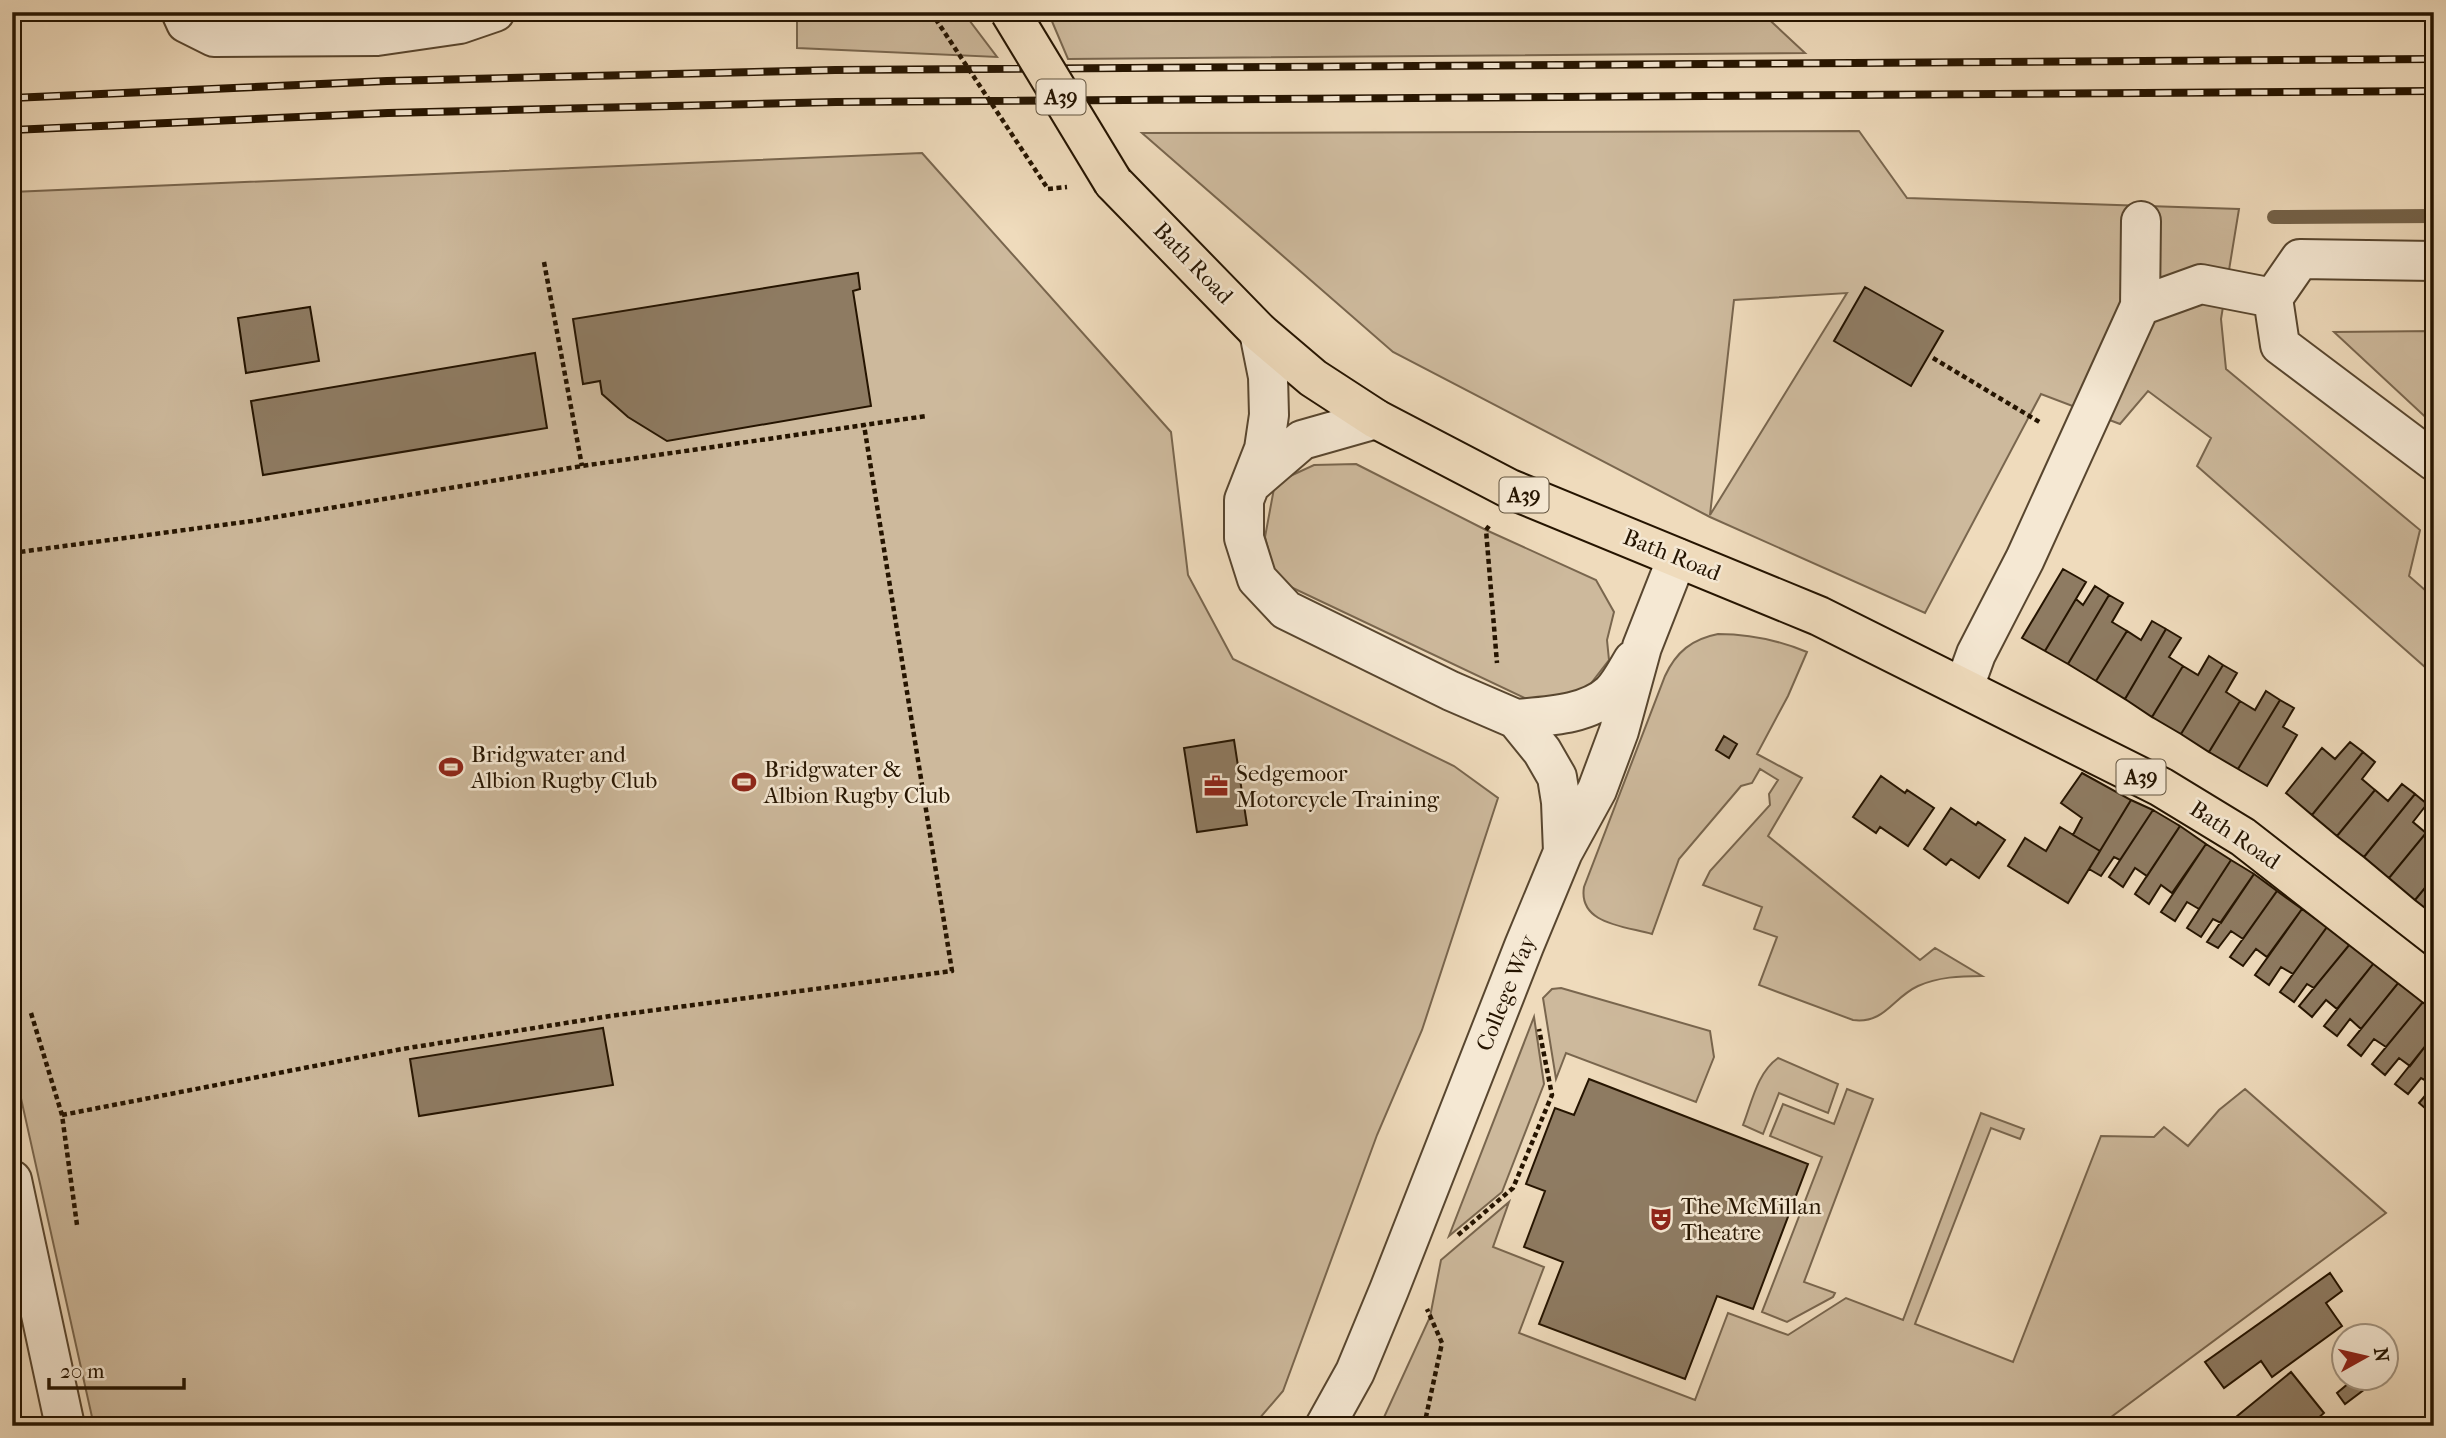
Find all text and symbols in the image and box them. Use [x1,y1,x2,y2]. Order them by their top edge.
road number: A39 [1036,80,1086,114]
street label: Bath Road [1148,217,1239,310]
road number: A39 [1500,477,1548,512]
street label: Bath Road [1619,523,1725,587]
place label: Bridgwater and Albion Rugby Club [470,741,657,794]
sports icon: Bridgwater and Albion Rugby Club [437,753,465,781]
place label: Bridgwater & Albion Rugby Club [763,756,950,809]
place label: Sedgemoor Motorcycle Training [1236,760,1440,813]
road number: A39 [2116,760,2166,794]
sports icon: Bridgwater & Albion Rugby Club [730,768,758,796]
office icon: Sedgemoor Motorcycle Training [1202,772,1230,800]
street label: Bath Road [2185,795,2286,875]
street label: College Way [1470,930,1542,1055]
place label: The McMillan Theatre [1681,1193,1822,1246]
theatre icon: The McMillan Theatre [1647,1205,1675,1233]
north arrow [2330,1322,2400,1392]
text: N [2369,1346,2393,1364]
scale bar [49,1347,184,1391]
text: 20 m [60,1359,105,1383]

